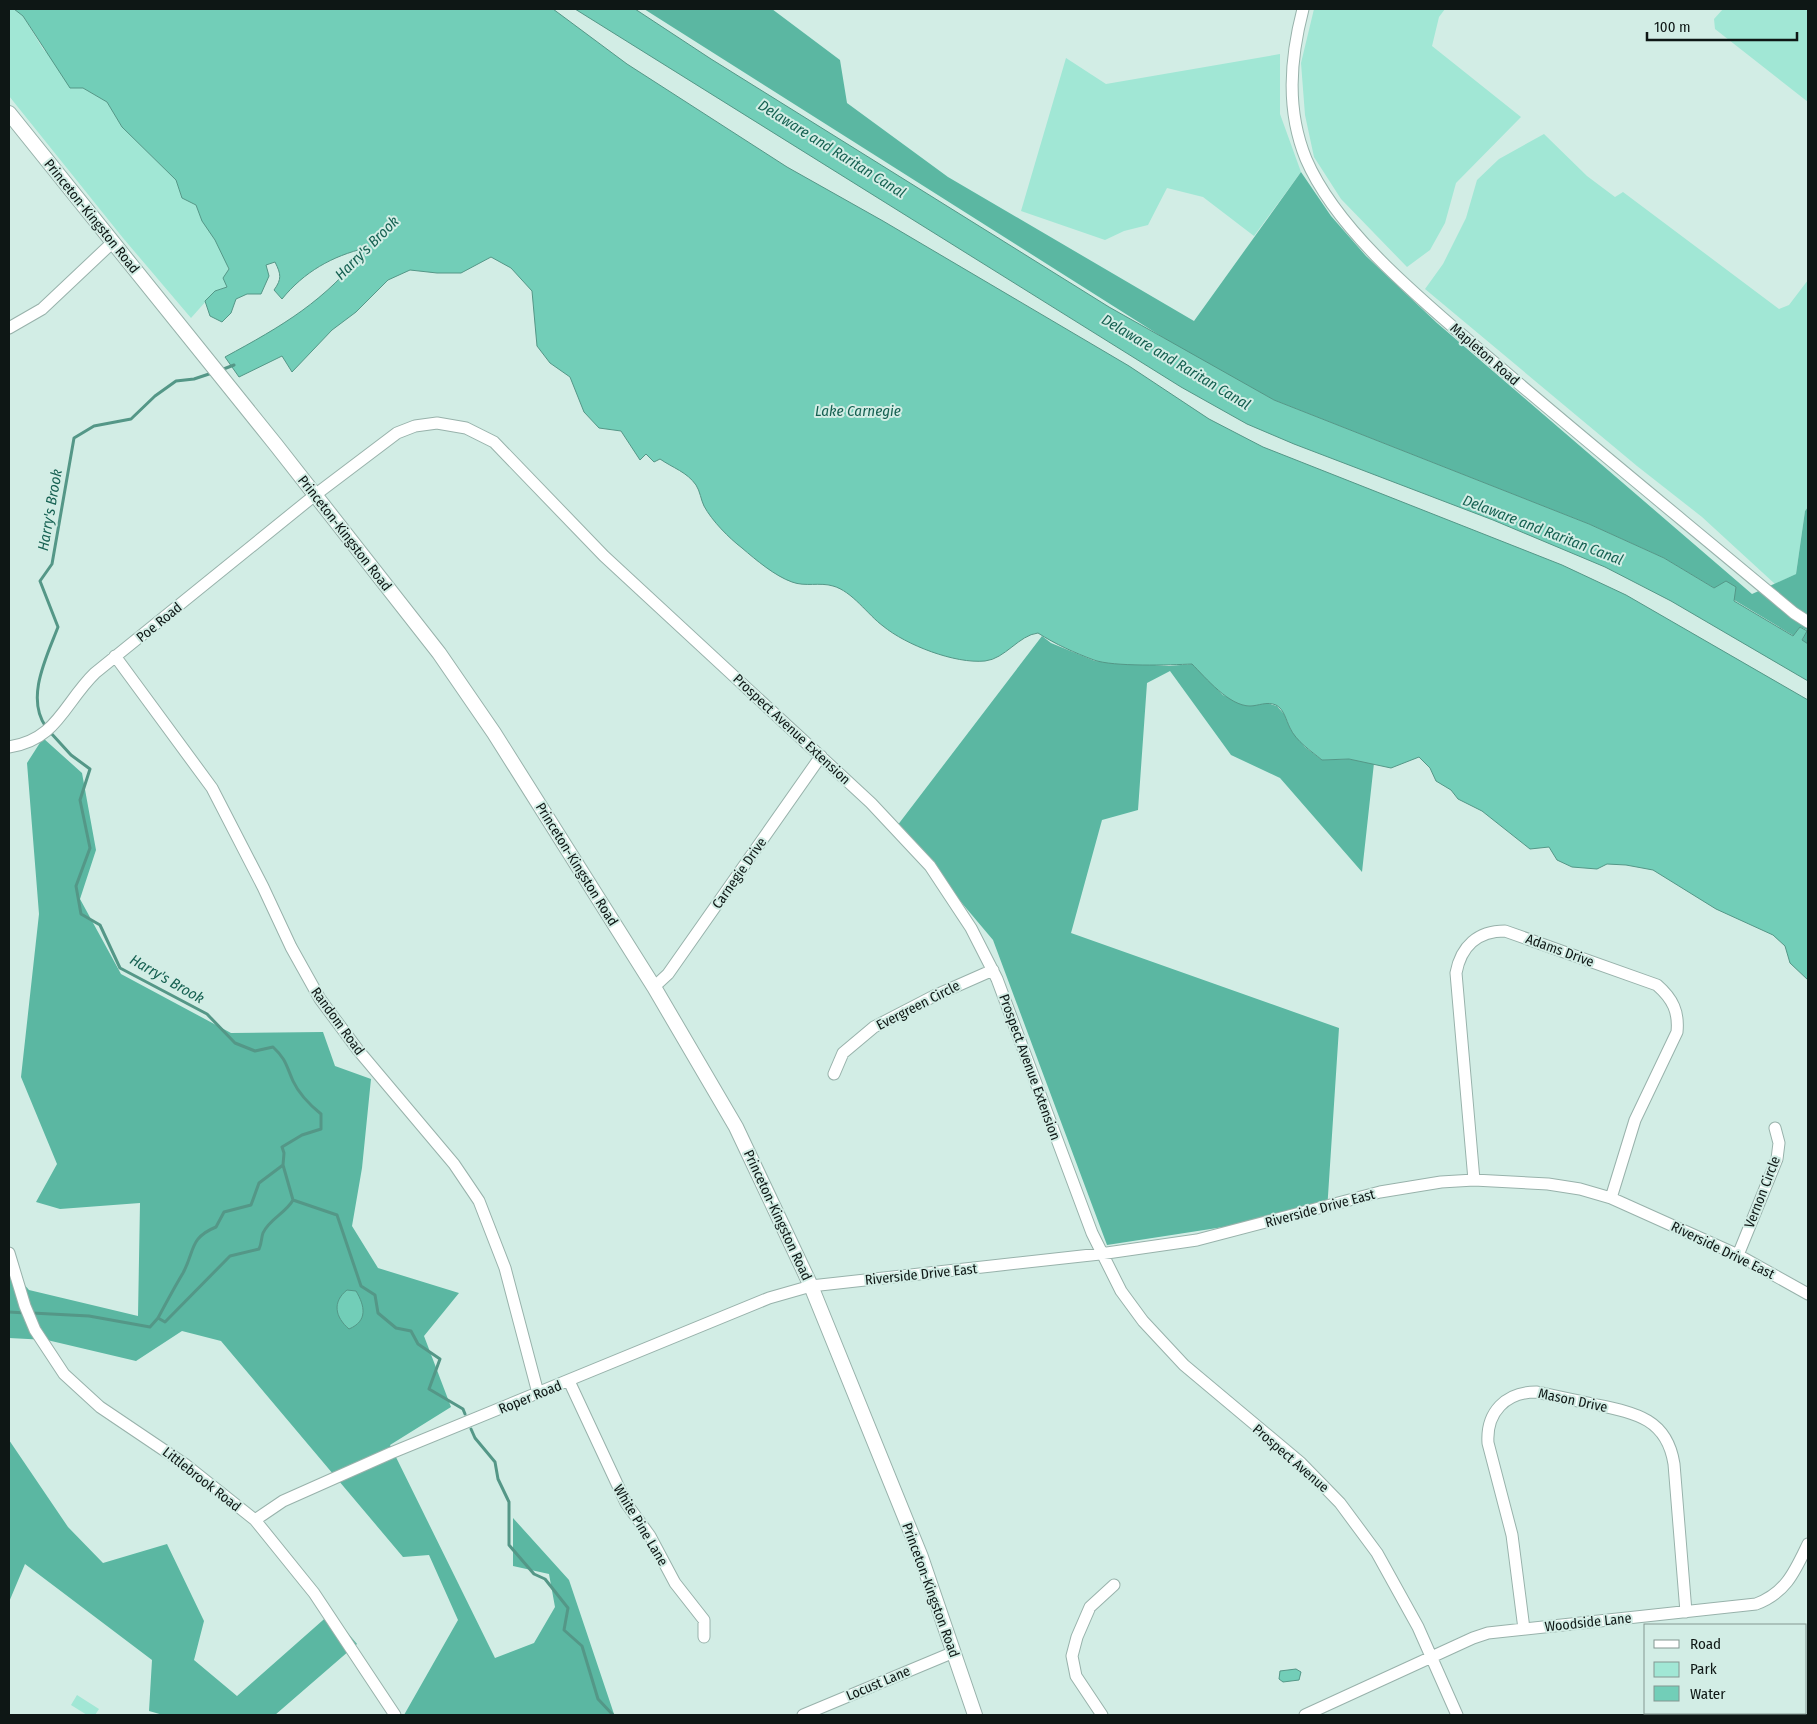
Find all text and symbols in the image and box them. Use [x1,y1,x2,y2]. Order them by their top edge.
scale bar [1647,10,1797,42]
text: 100 m [1654,18,1691,36]
water label: Delaware and Raritan Canal [755,96,909,202]
street label: Princeton-Kingston Road [40,156,143,277]
water label: Harry's Brook [331,212,403,284]
water label: Delaware and Raritan Canal [1098,310,1254,414]
street label: Mapleton Road [1447,320,1523,389]
water label: Lake Carnegie [815,402,901,420]
water label: Harry's Brook [34,467,66,552]
street label: Princeton-Kingston Road [294,472,395,594]
water label: Delaware and Raritan Canal [1460,491,1626,569]
street label: Poe Road [133,599,185,646]
street label: Prospect Avenue Extension [730,671,854,788]
street label: Princeton-Kingston Road [532,800,621,929]
street label: Carnegie Drive [709,834,770,912]
street label: Adams Drive [1523,930,1596,971]
water label: Harry's Brook [127,951,208,1008]
street label: Evergreen Circle [874,977,963,1034]
street label: Random Road [307,984,368,1059]
street label: Prospect Avenue Extension [995,992,1064,1142]
street label: Princeton-Kingston Road [740,1147,815,1283]
street label: Vernon Circle [1741,1154,1784,1231]
street label: Riverside Drive East [1263,1186,1377,1231]
street label: Riverside Drive East [1668,1218,1778,1283]
street label: Riverside Drive East [864,1260,978,1289]
street label: Roper Road [496,1377,564,1418]
street label: Mason Drive [1537,1385,1609,1416]
street label: Prospect Avenue [1249,1421,1332,1496]
street label: Littlebrook Road [159,1444,244,1515]
street label: White Pine Lane [610,1482,672,1569]
street label: Princeton-Kingston Road [898,1521,963,1660]
street label: Woodside Lane [1544,1609,1632,1636]
legend [1644,1624,1807,1714]
text: Road [1690,1635,1721,1653]
text: Park [1690,1660,1717,1678]
street label: Locust Lane [844,1662,913,1704]
text: Water [1690,1685,1726,1703]

